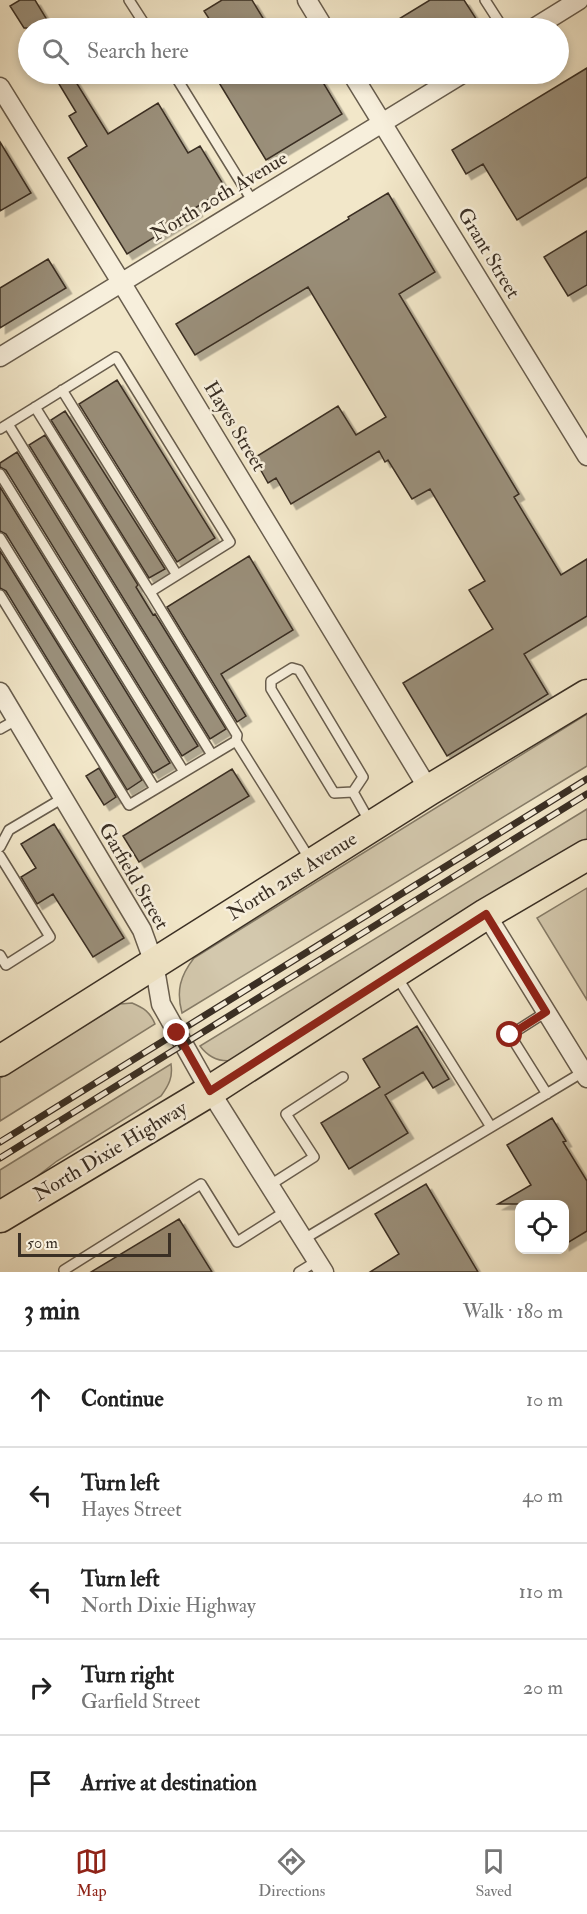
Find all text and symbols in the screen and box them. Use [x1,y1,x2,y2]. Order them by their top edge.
search box [18,18,569,84]
icon: search [39,35,72,68]
text: Search here [87,37,189,65]
street label: North 20th Avenue [146,145,292,247]
street label: Grant Street [452,203,526,303]
street label: Hayes Street [198,376,272,476]
street label: Garfield Street [93,818,175,934]
street label: North 21st Avenue [222,826,362,926]
route end [163,1019,189,1045]
route start [496,1021,522,1047]
street label: North Dixie Highway [29,1095,192,1207]
map controls [515,1200,569,1254]
button: locate [515,1200,569,1254]
scale bar [18,1230,171,1258]
text: 50 m [27,1233,58,1253]
text: 3 min [24,1295,80,1327]
text: Walk · 180 m [463,1299,563,1324]
icon: ahead [24,1383,57,1416]
text: Continue [81,1385,164,1413]
text: 10 m [526,1387,563,1412]
text: Turn left [81,1469,160,1497]
icon: left [24,1479,57,1512]
text: 40 m [522,1483,563,1508]
text: Hayes Street [81,1497,182,1522]
text: Turn left [81,1565,160,1593]
icon: left [24,1575,57,1608]
text: 110 m [519,1579,563,1604]
text: North Dixie Highway [81,1593,256,1618]
text: Turn right [81,1661,174,1689]
icon: right [24,1671,57,1704]
text: 20 m [523,1675,563,1700]
text: Garfield Street [81,1689,200,1714]
icon: arrive [24,1767,57,1800]
text: Arrive at destination [81,1769,257,1797]
tab: Map [75,1845,108,1901]
tab: Directions [258,1845,325,1901]
tab: Saved [475,1845,512,1901]

